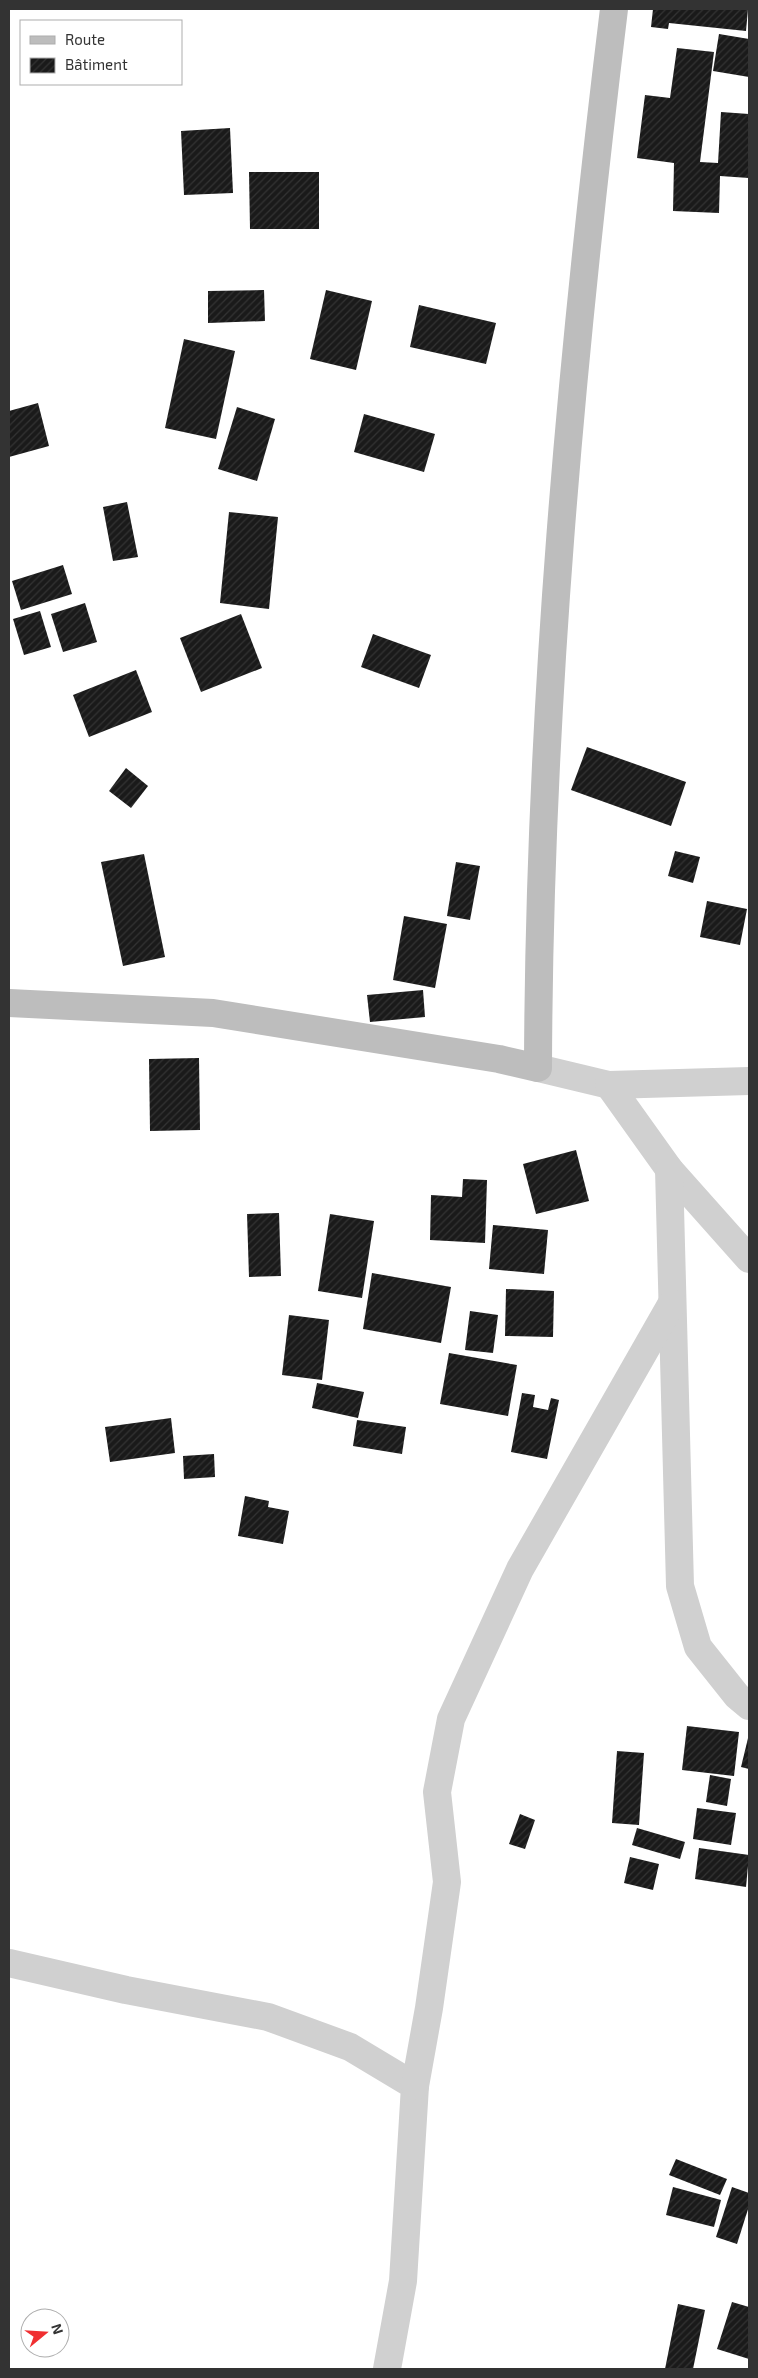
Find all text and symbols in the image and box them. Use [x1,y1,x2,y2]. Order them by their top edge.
legend [20,20,182,85]
text: Route [65,30,105,48]
text: Bâtiment [65,55,128,73]
north arrow [20,2308,70,2358]
text: N [48,2321,67,2336]

